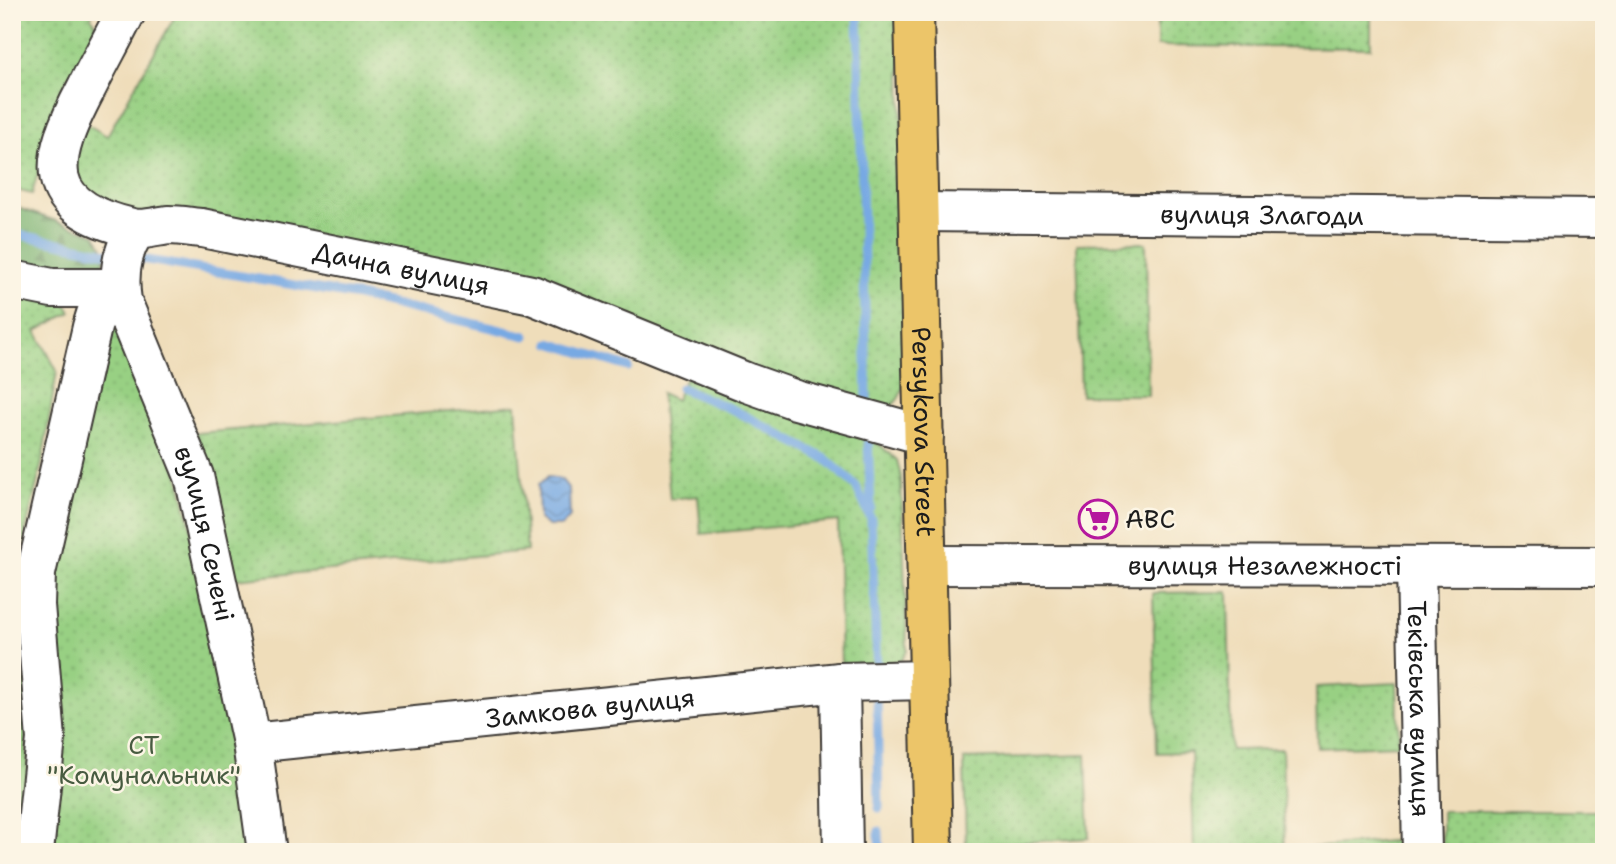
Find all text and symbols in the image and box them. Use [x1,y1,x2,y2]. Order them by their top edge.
street label: вулиця Злагоди [1160,196,1364,233]
street label: Дачна вулиця [310,233,493,303]
street label: Persykova Street [904,326,944,538]
street label: вулиця Сечені [166,440,243,625]
supermarket icon: ABC [1077,498,1119,540]
place label: ABC [1125,501,1175,536]
street label: вулиця Незалежності [1128,547,1402,583]
street label: Теківська вулиця [1400,600,1439,818]
street label: Замкова вулиця [484,679,697,736]
park label: СТ "Комунальник" [47,727,241,792]

